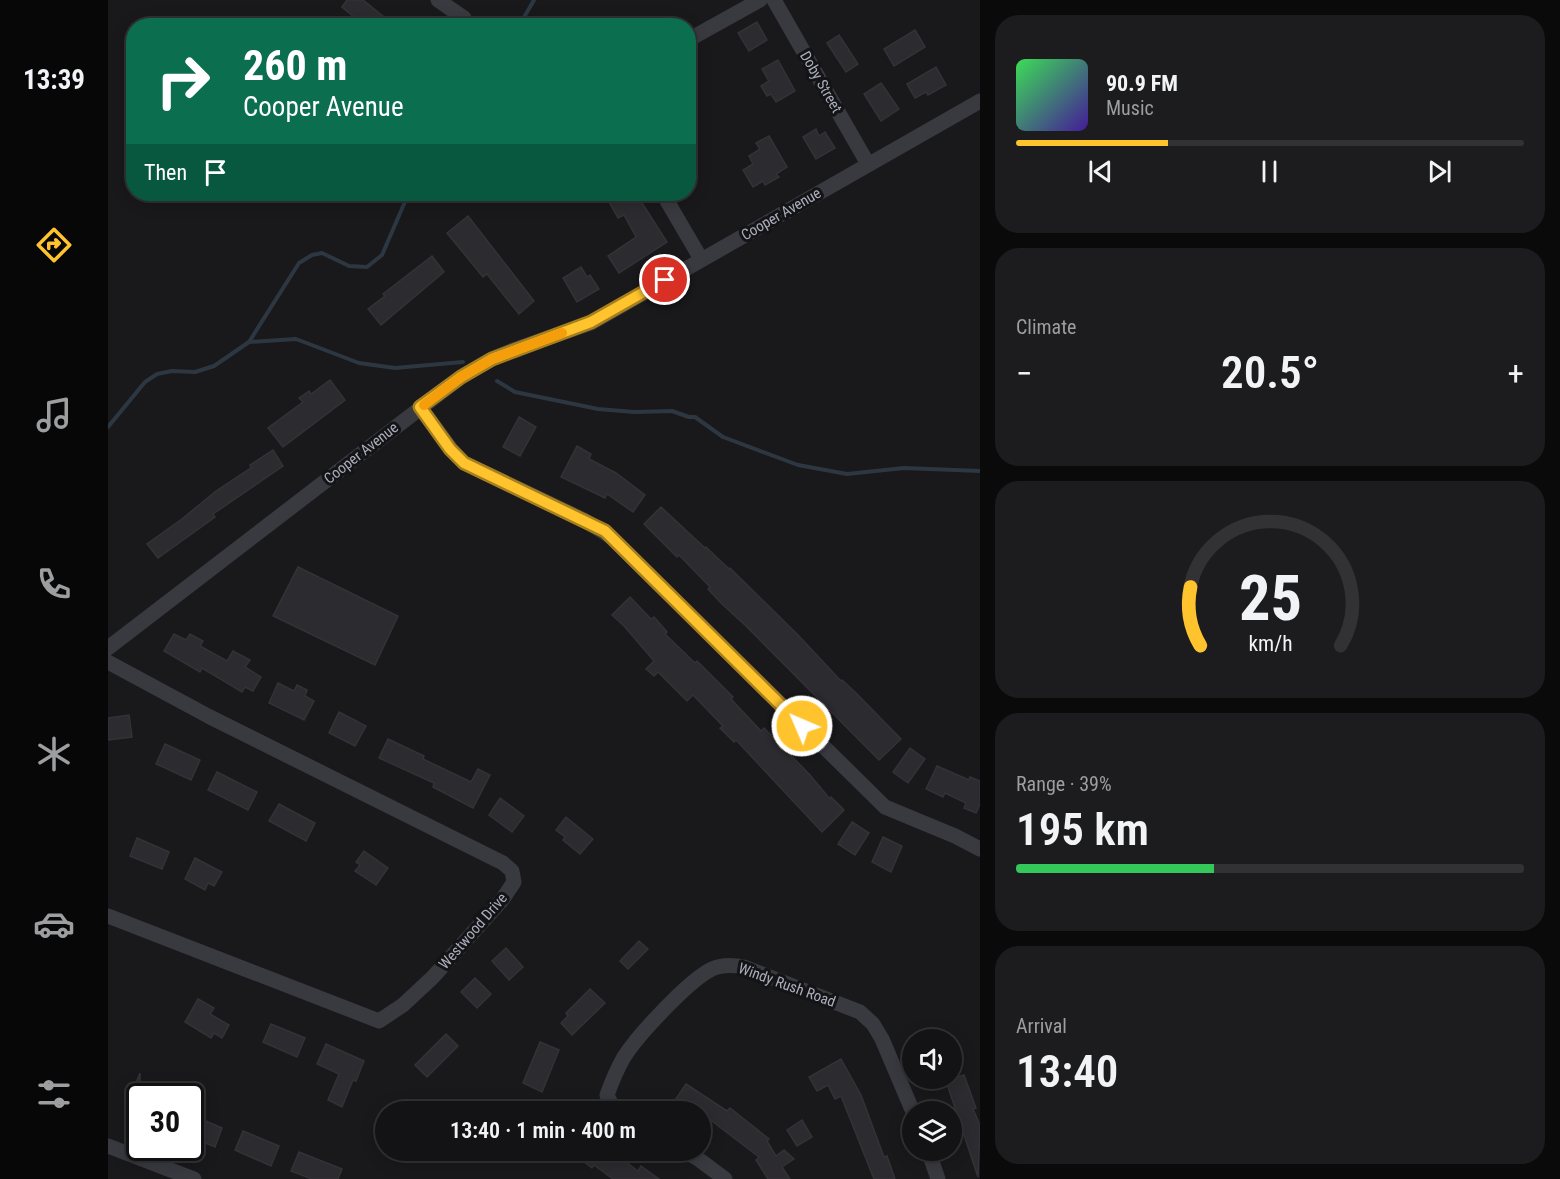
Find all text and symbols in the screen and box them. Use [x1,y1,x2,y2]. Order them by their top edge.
text: 260 m [243,41,348,90]
icon: right [144,42,222,120]
street label: Doby Street [796,48,846,116]
text: 13:39 [23,64,85,96]
text: 90.9 FM [1106,71,1178,96]
text: Cooper Avenue [243,91,404,123]
text: Music [1106,96,1154,120]
icon: previous [1084,155,1117,188]
icon: pause [1253,155,1286,188]
icon: next [1423,155,1456,188]
icon: arrive [199,156,232,189]
text: Then [144,160,187,185]
street label: Cooper Avenue [738,184,824,244]
icon: directions [33,224,75,266]
pin [639,254,690,305]
icon: arrive [648,263,681,296]
text: Climate [1016,315,1076,339]
text: 20.5° [1221,346,1319,399]
text: − [1016,354,1033,393]
text: + [1508,354,1524,393]
icon: music [33,394,75,436]
street label: Cooper Avenue [320,418,402,488]
icon: phone [33,563,75,605]
text: 25 [1238,563,1302,636]
text: km/h [1248,632,1292,657]
position arrow [770,694,834,758]
icon: climate [33,733,75,775]
text: Range · 39% [1016,772,1112,796]
text: 195 km [1016,803,1149,856]
street label: Westwood Drive [435,889,511,973]
icon: car [33,903,75,945]
street label: Windy Rush Road [736,959,838,1011]
text: Arrival [1016,1014,1067,1038]
map controls [902,1029,962,1161]
button: sound [902,1029,962,1089]
text: 13:40 [1016,1045,1118,1098]
icon: filters [33,1073,75,1115]
speed limit sign: 30 [126,1083,204,1161]
button: layers [902,1101,962,1161]
text: 13:40 · 1 min · 400 m [450,1118,636,1143]

